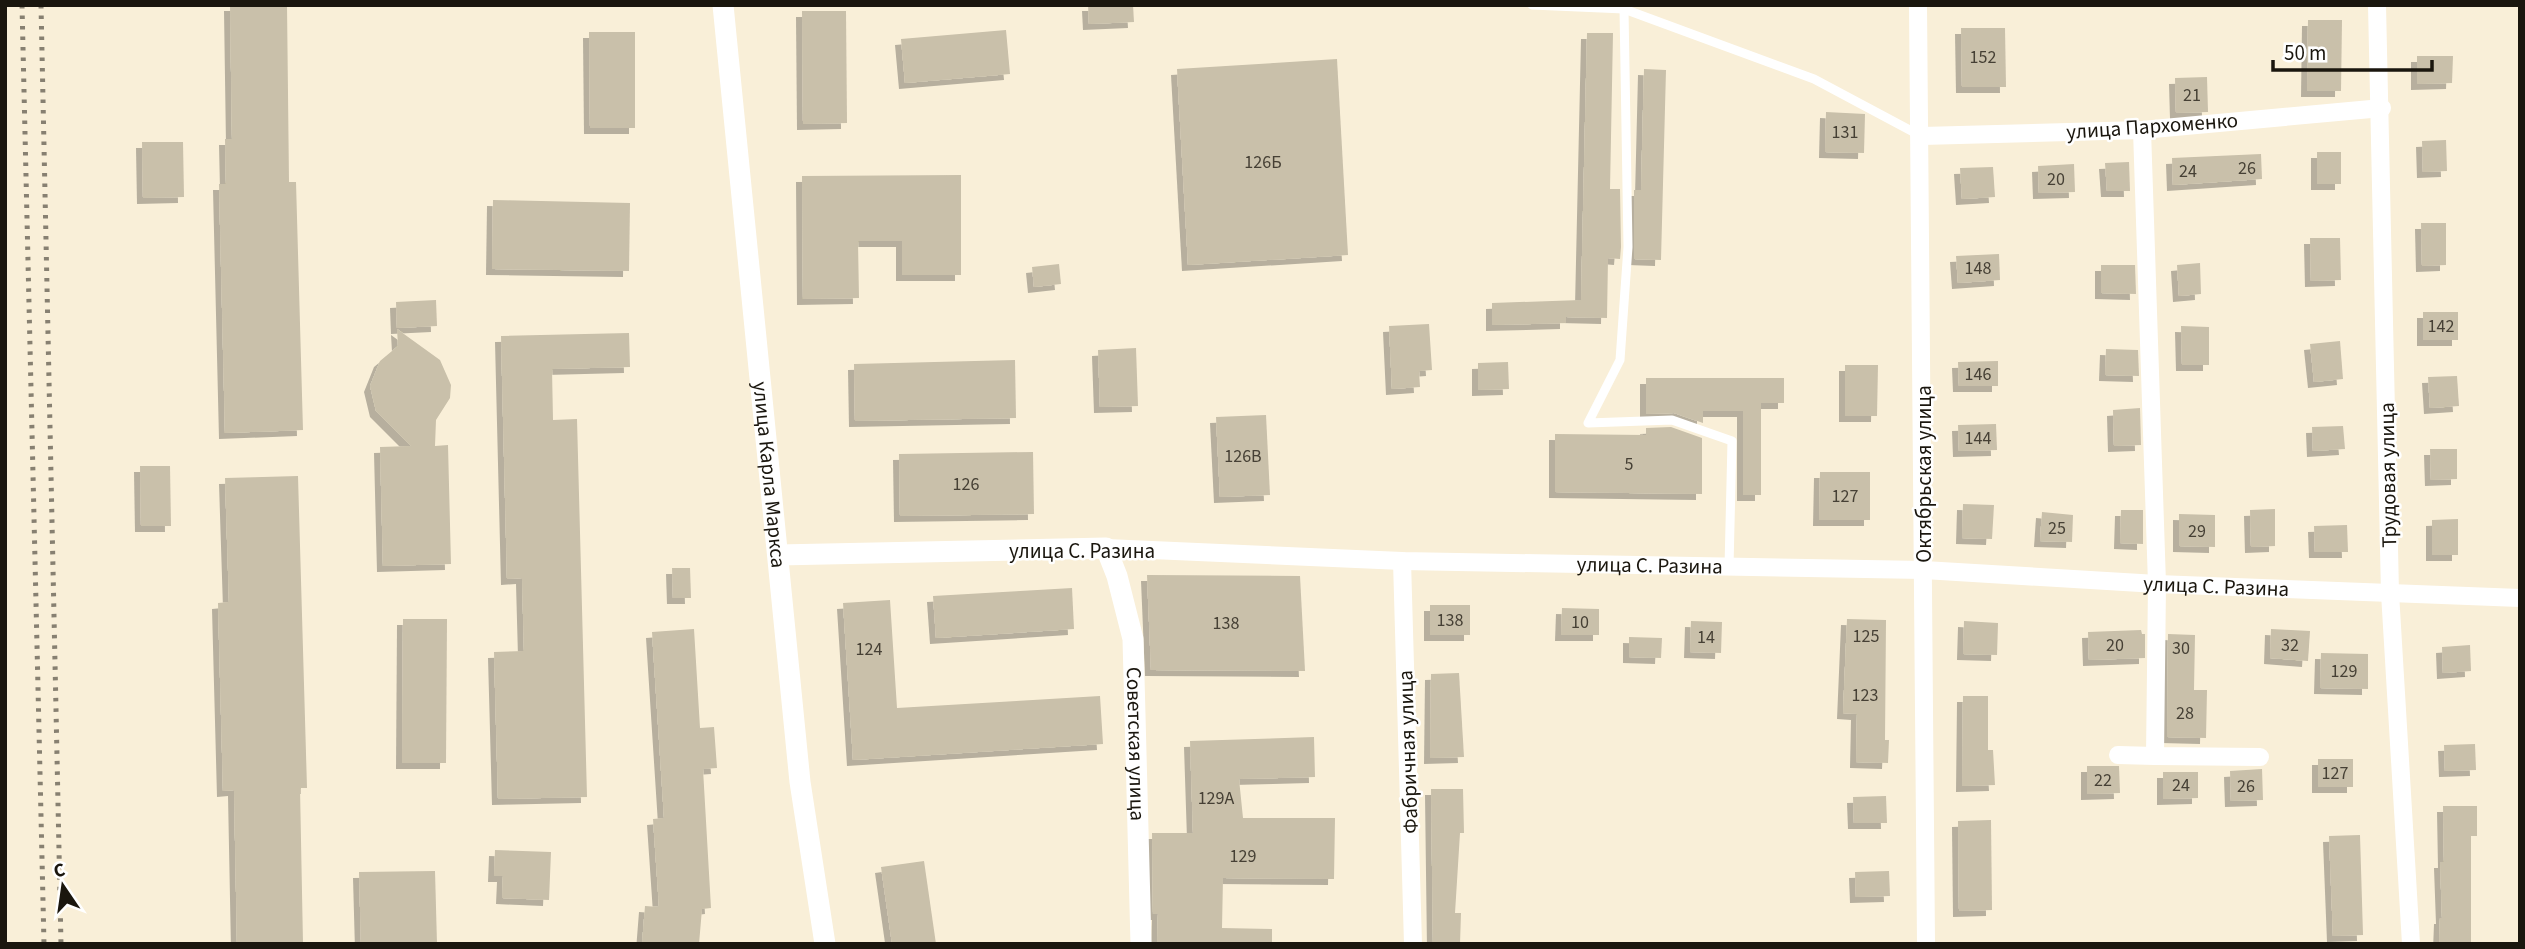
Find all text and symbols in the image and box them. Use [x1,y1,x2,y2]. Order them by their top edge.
scale bar [2273,28,2432,72]
text: 50 m [2284,38,2326,68]
house number: 152 [1970,45,1996,70]
house number: 21 [2183,83,2201,108]
street label: улица Пархоменко [2065,105,2239,147]
house number: 131 [1832,120,1858,145]
house number: 126Б [1244,150,1282,175]
house number: 26 [2238,156,2256,181]
house number: 24 [2179,159,2197,184]
house number: 20 [2047,167,2065,192]
house number: 148 [1965,256,1991,281]
house number: 142 [2428,314,2454,339]
house number: 146 [1965,362,1991,387]
street label: улица Карла Маркса [745,380,794,569]
street label: Октябрьская улица [1909,385,1939,563]
street label: Трудовая улица [2372,402,2404,548]
house number: 144 [1965,426,1991,451]
house number: 126В [1224,444,1262,469]
house number: 5 [1625,452,1634,477]
house number: 126 [953,472,979,497]
house number: 127 [1832,484,1858,509]
house number: 25 [2048,516,2066,541]
house number: 29 [2188,519,2206,544]
street label: улица С. Разина [1009,536,1155,566]
street label: улица С. Разина [1576,549,1723,582]
street label: улица С. Разина [2142,568,2290,604]
house number: 138 [1437,608,1463,633]
house number: 10 [1571,610,1589,635]
house number: 138 [1213,611,1239,636]
house number: 125 [1853,624,1879,649]
house number: 14 [1697,625,1715,650]
house number: 20 [2106,633,2124,658]
house number: 32 [2281,633,2299,658]
house number: 30 [2172,636,2190,661]
house number: 124 [856,637,882,662]
house number: 129 [2331,659,2357,684]
street label: Советская улица [1119,666,1153,821]
street label: Фабричная улица [1390,670,1426,834]
house number: 123 [1852,683,1878,708]
house number: 28 [2176,701,2194,726]
house number: 127 [2322,761,2348,786]
house number: 22 [2094,768,2112,793]
house number: 24 [2172,773,2190,798]
house number: 26 [2237,774,2255,799]
house number: 129А [1198,786,1235,811]
house number: 129 [1230,844,1256,869]
north arrow [28,851,98,921]
text: С [51,856,68,885]

